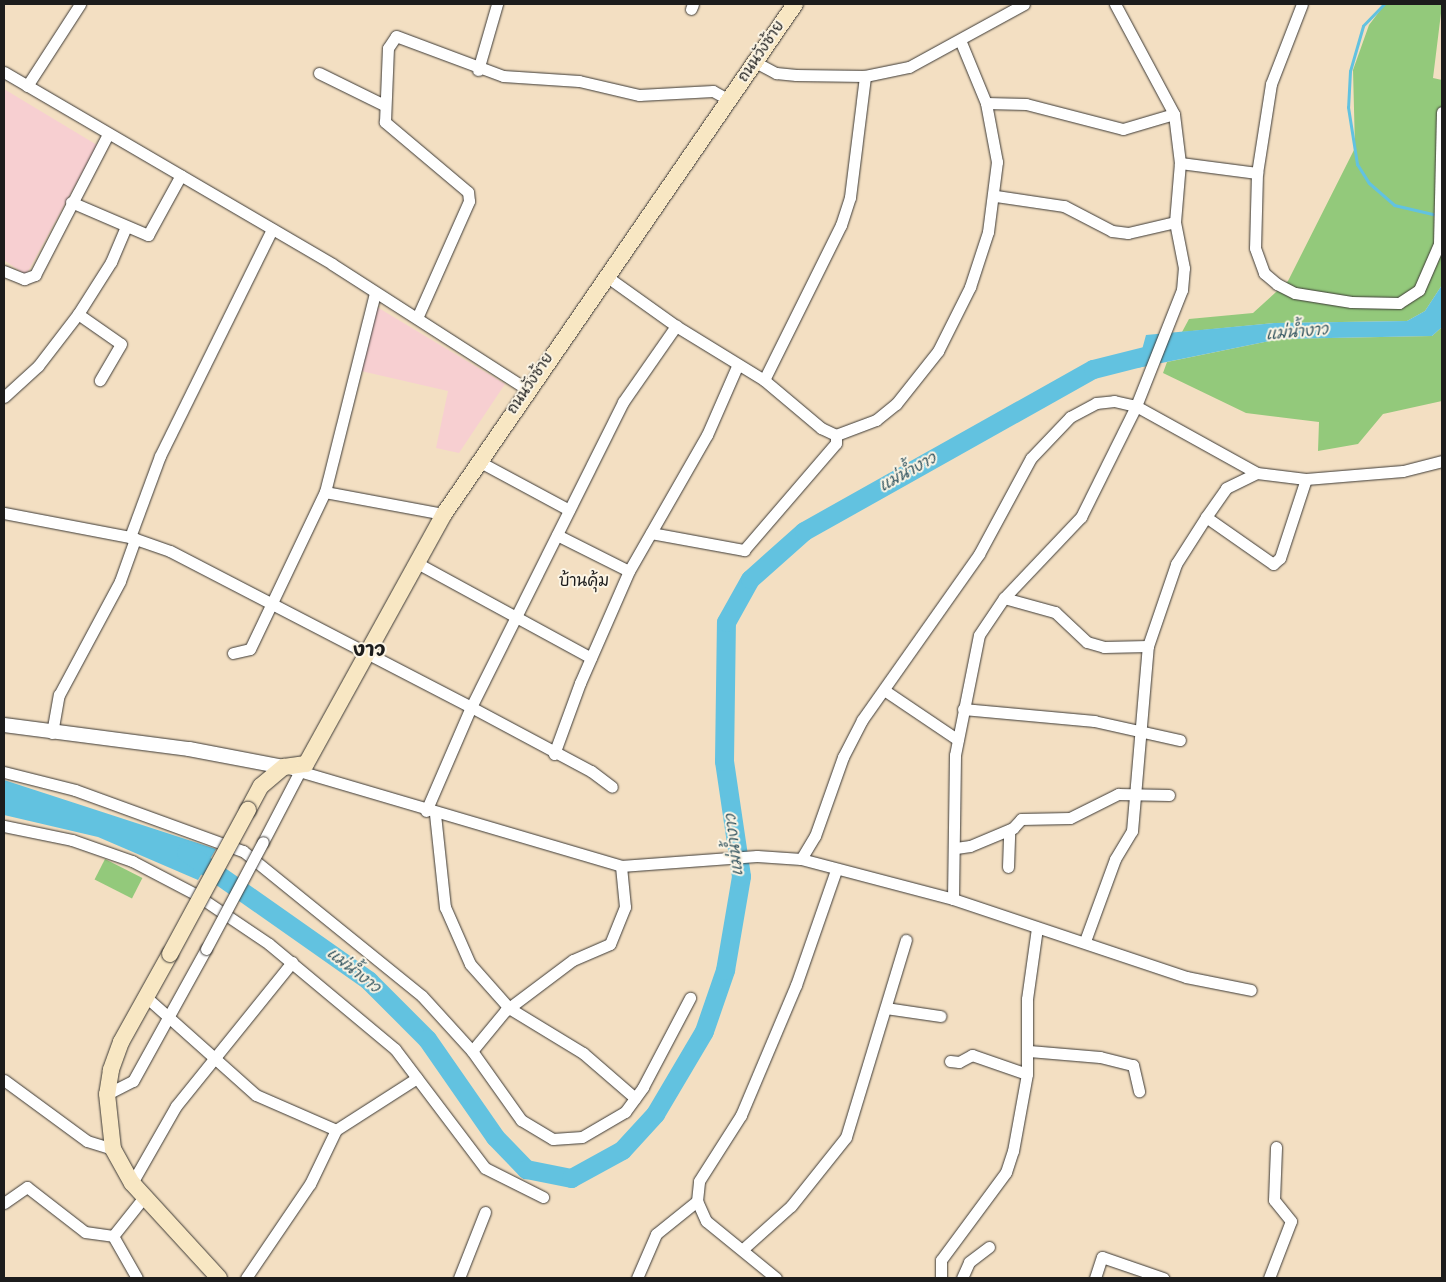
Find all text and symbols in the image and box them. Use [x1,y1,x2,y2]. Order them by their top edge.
street label: ถนนวังซ้าย [735,18,789,86]
water label: แม่น้ำงาว [1265,321,1329,345]
street label: ถนนวังซ้าย [504,350,558,418]
water label: แม่น้ำงาว [876,449,940,497]
district label: บ้านคุ้ม [559,572,609,592]
district label: งาว [353,639,385,663]
water label: แม่น้ำงาว [722,813,748,877]
water label: แม่น้ำงาว [323,944,383,998]

